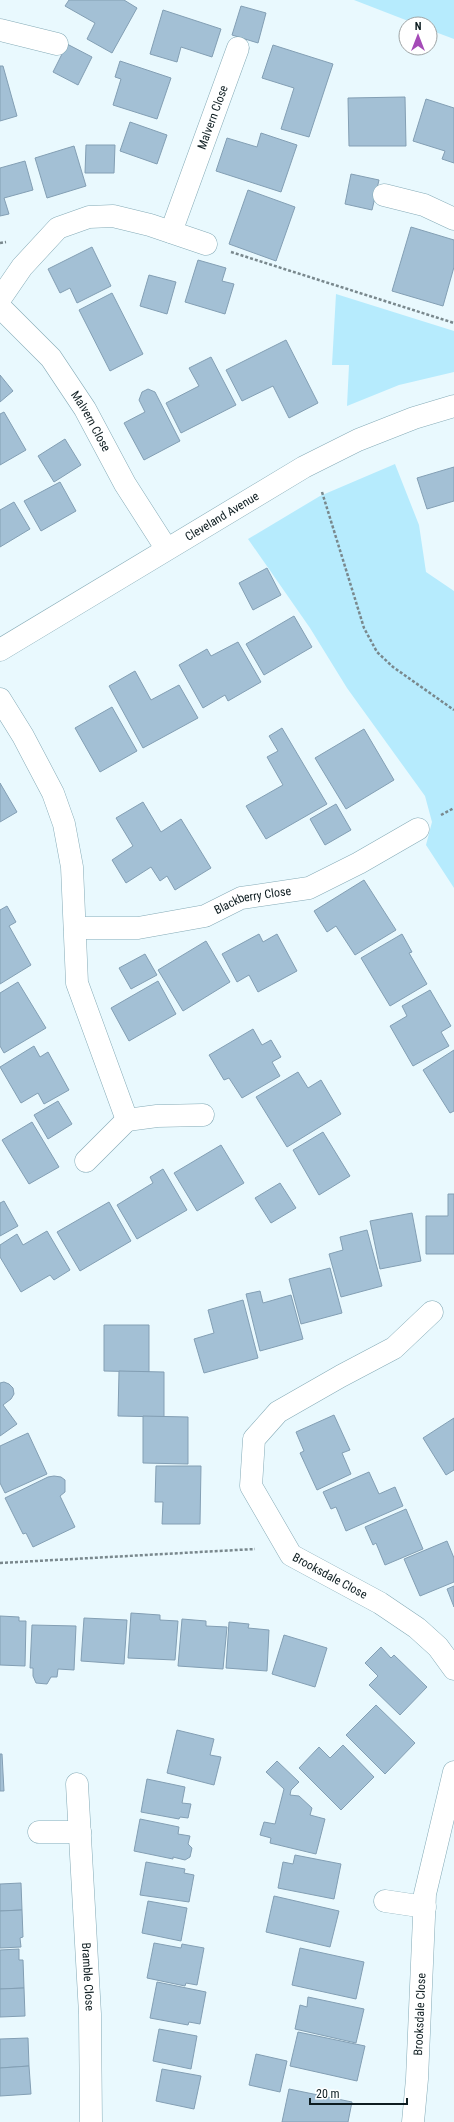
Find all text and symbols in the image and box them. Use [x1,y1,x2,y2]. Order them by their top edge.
north arrow [398,16,438,56]
text: N [415,20,422,33]
street label: Malvern Close [195,83,231,151]
street label: Malvern Close [68,388,114,454]
street label: Cleveland Avenue [183,489,262,544]
street label: Blackberry Close [212,884,292,917]
street label: Brooksdale Close [290,1550,370,1602]
street label: Bramble Close [79,1942,97,2012]
street label: Brooksdale Close [411,1972,429,2056]
scale bar [310,2080,407,2106]
text: 20 m [316,2087,340,2101]

